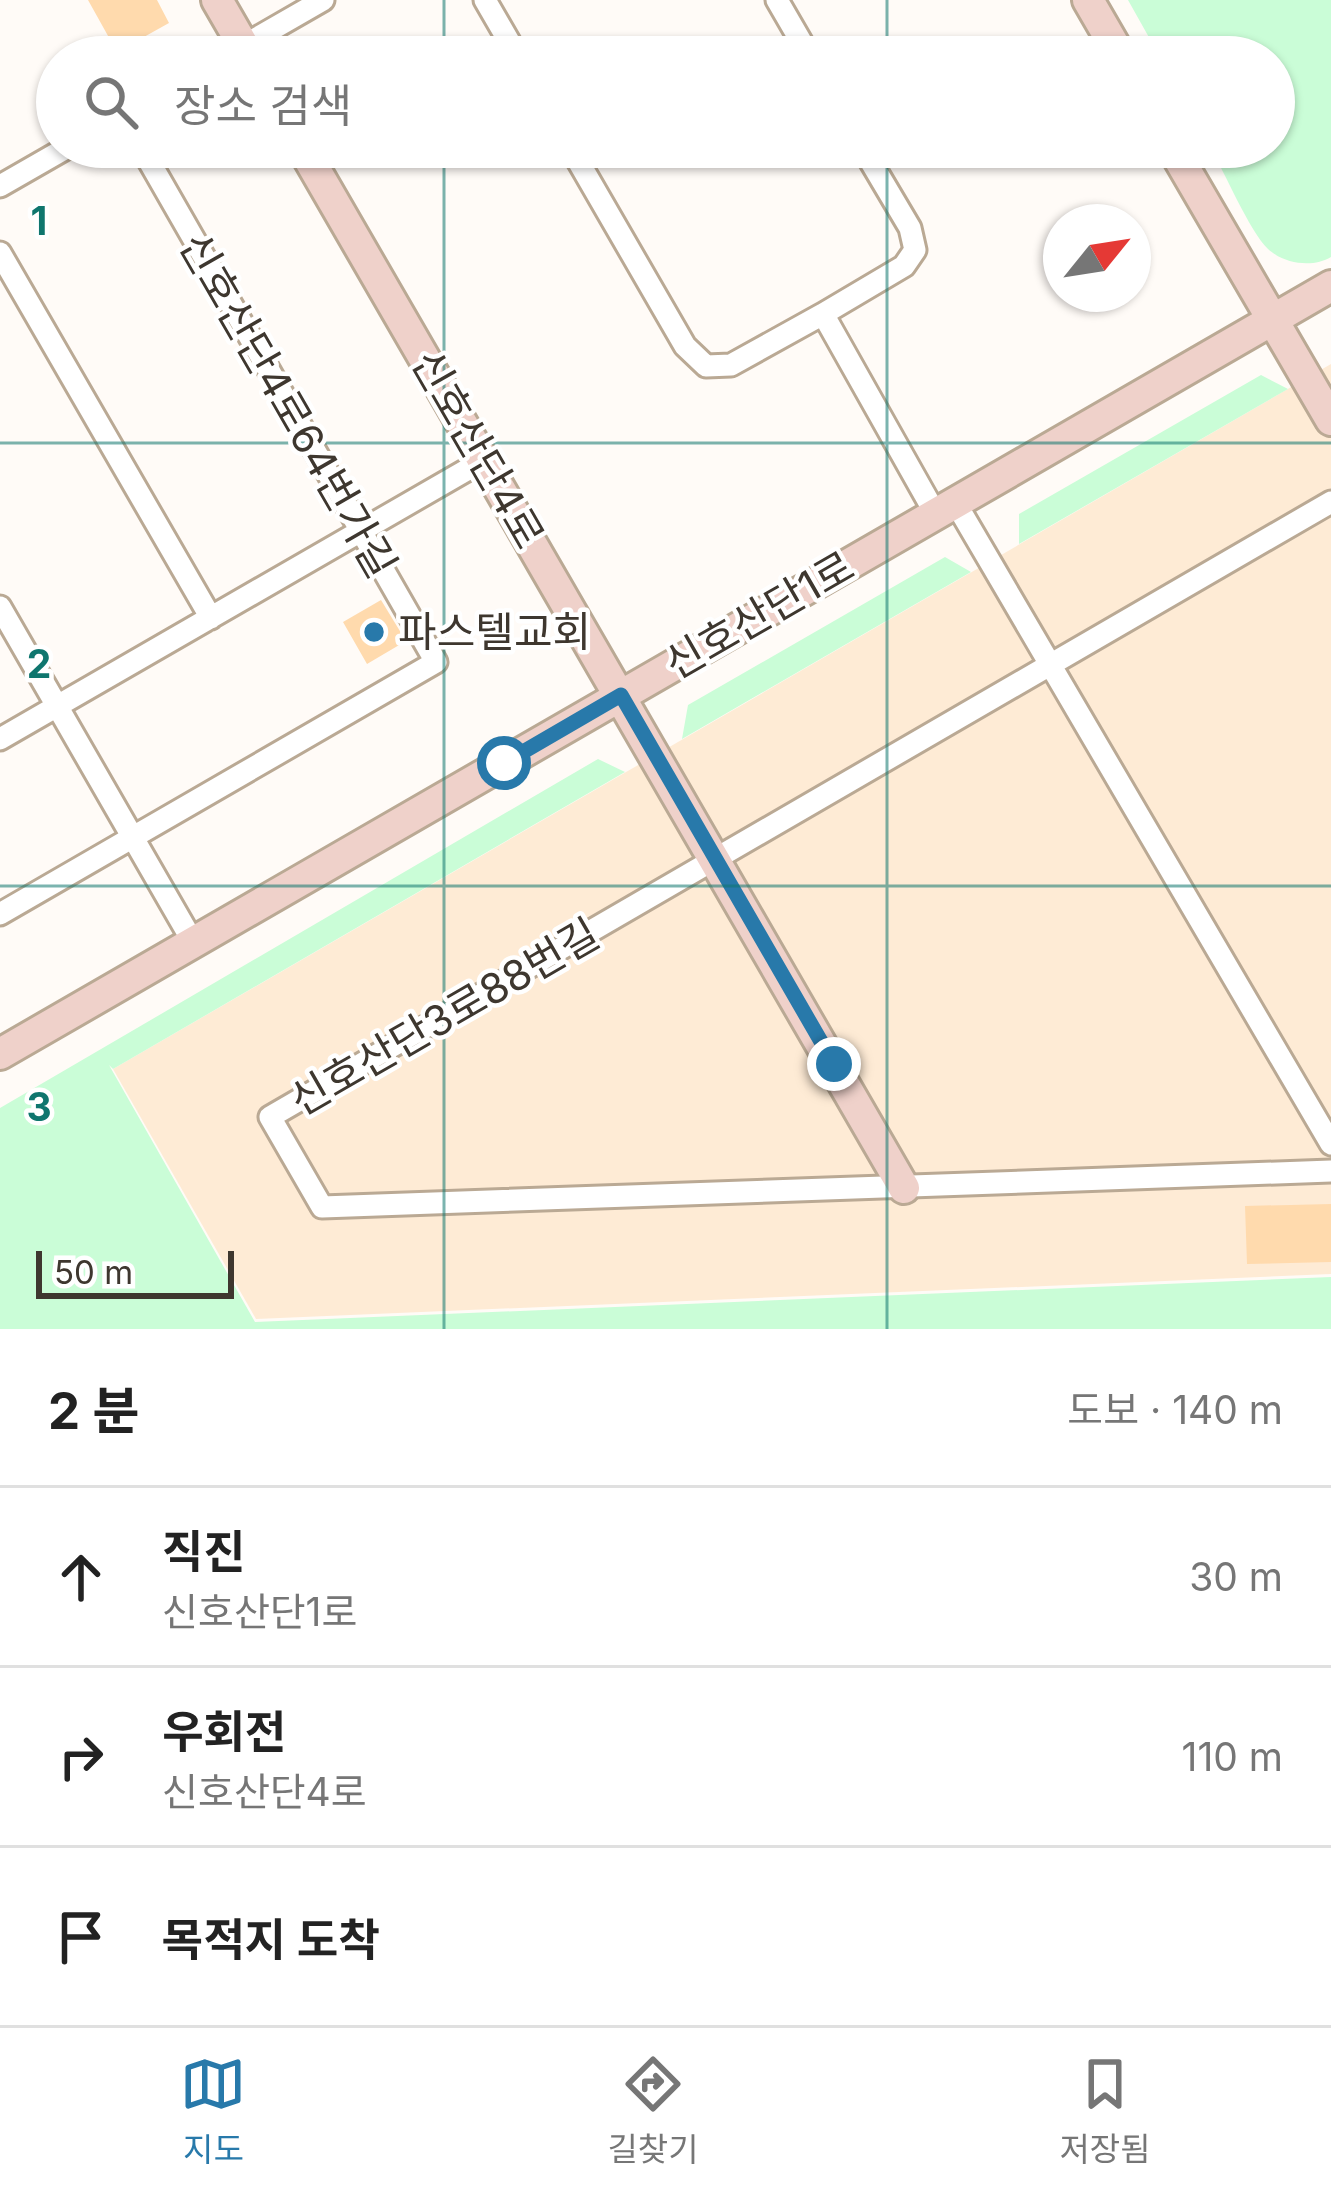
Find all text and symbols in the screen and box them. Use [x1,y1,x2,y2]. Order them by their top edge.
search box [36,36,1295,168]
icon: search [78,69,144,135]
text: 장소 검색 [174,78,352,133]
text: 1 [31,197,47,244]
north arrow [1043,204,1151,312]
street label: 신호산단4로64번가길 [169,223,408,586]
street label: 신호산단4로 [401,341,556,557]
street label: 신호산단1로 [655,540,863,689]
place label: 파스텔교회 [398,606,591,657]
marker: 파스텔교회 [361,619,387,645]
text: 2 [27,640,51,687]
route start [477,736,531,790]
street label: 신호산단3로88번길 [280,907,607,1126]
route end [807,1037,861,1091]
text: 3 [26,1083,52,1130]
scale bar [36,1245,234,1298]
text: 50 m [54,1252,133,1292]
text: 2 분 [48,1380,139,1441]
text: 도보 · 140 m [1067,1386,1283,1433]
text: 직진 [162,1524,245,1579]
icon: ahead [48,1544,114,1610]
text: 30 m [1189,1553,1283,1600]
text: 신호산단1로 [162,1588,357,1635]
text: 우회전 [162,1704,286,1759]
icon: right [48,1724,114,1790]
text: 110 m [1182,1733,1283,1780]
text: 신호산단4로 [162,1768,367,1815]
icon: arrive [48,1904,114,1970]
text: 목적지 도착 [162,1912,380,1967]
tab: 지도 [180,2051,246,2171]
tab: 길찾기 [607,2051,699,2171]
tab: 저장됨 [1059,2051,1151,2171]

